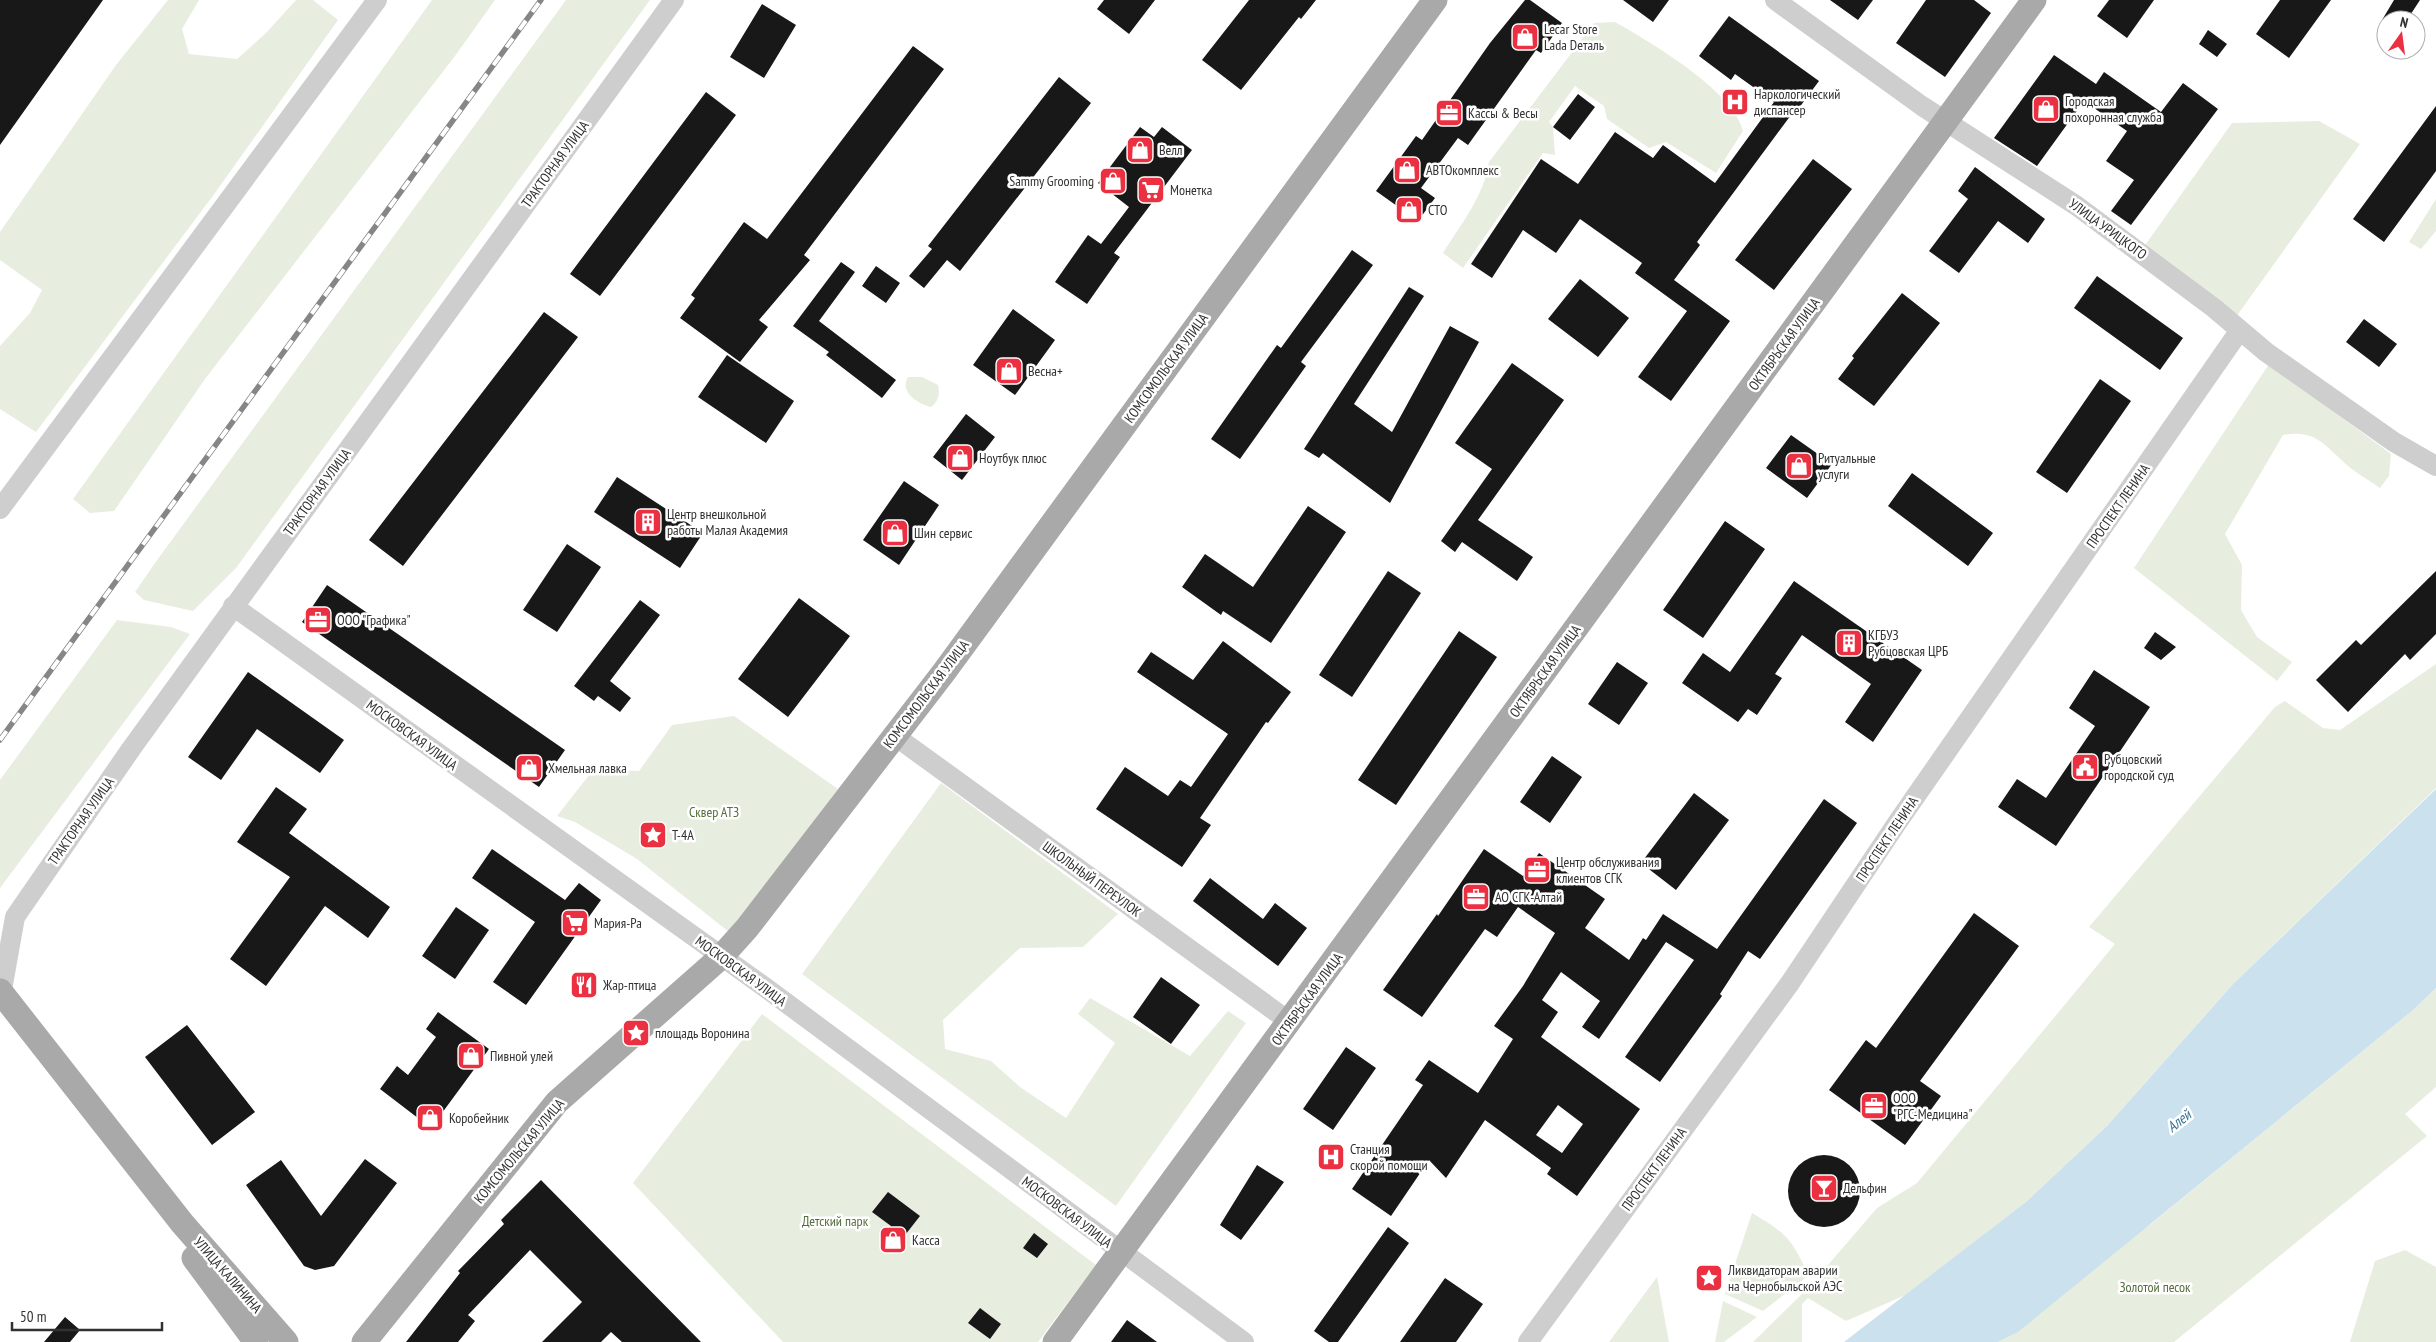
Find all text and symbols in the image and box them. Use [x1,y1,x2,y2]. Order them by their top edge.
north arrow [2376,10,2426,60]
text: N [2398,13,2410,32]
place label: Lecar Store Lada Dеталь [1544,20,1604,54]
shop icon: Lecar Store Lada Dеталь [1510,22,1540,52]
place label: Наркологический диспансер [1754,85,1841,119]
hospital icon: Наркологический диспансер [1720,87,1750,117]
place label: Городская похоронная служба [2065,92,2162,126]
shop icon: Городская похоронная служба [2031,94,2061,124]
office icon: Кассы & Весы [1434,98,1464,128]
place label: Кассы & Весы [1468,104,1538,122]
street label: ТРАКТОРНАЯ УЛИЦА [517,117,593,211]
shop icon: Велл [1125,135,1155,165]
place label: Велл [1159,141,1183,159]
shop icon: АВТОкомплекс [1392,155,1422,185]
place label: АВТОкомплекс [1426,161,1499,179]
shop icon: Sammy Grooming [1098,166,1128,196]
place label: Sammy Grooming [1009,172,1094,190]
supermarket icon: Монетка [1136,175,1166,205]
place label: Монетка [1170,181,1212,199]
shop icon: СТО [1394,195,1424,225]
street label: УЛИЦА УРИЦКОГО [2065,195,2151,264]
place label: СТО [1428,201,1448,219]
street label: ОКТЯБРЬСКАЯ УЛИЦА [1744,294,1824,394]
street label: КОМСОМОЛЬСКАЯ УЛИЦА [1120,309,1212,426]
shop icon: Весна+ [994,356,1024,386]
place label: Весна+ [1028,362,1063,380]
shop icon: Ноутбук плюс [945,443,975,473]
street label: ТРАКТОРНАЯ УЛИЦА [279,445,355,539]
place label: Ноутбук плюс [979,449,1047,467]
place label: Ритуальные услуги [1818,449,1876,483]
shop icon: Ритуальные услуги [1784,451,1814,481]
street label: ПРОСПЕКТ ЛЕНИНА [2082,460,2154,552]
place label: Центр внешкольной работы Малая Академия [667,505,788,539]
building icon: Центр внешкольной работы Малая Академия [633,507,663,537]
shop icon: Шин сервис [880,518,910,548]
place label: Шин сервис [914,524,972,542]
office icon: ООО "Графика" [303,605,333,635]
place label: ООО "Графика" [337,611,411,629]
street label: ОКТЯБРЬСКАЯ УЛИЦА [1505,621,1585,721]
place label: КГБУЗ Рубцовская ЦРБ [1868,626,1948,660]
building icon: КГБУЗ Рубцовская ЦРБ [1834,628,1864,658]
street label: КОМСОМОЛЬСКАЯ УЛИЦА [879,636,973,752]
street label: МОСКОВСКАЯ УЛИЦА [363,696,461,774]
place label: Рубцовский городской суд [2104,750,2174,784]
public building icon: Рубцовский городской суд [2070,752,2100,782]
shop icon: Хмельная лавка [514,753,544,783]
place label: Хмельная лавка [548,759,627,777]
street label: ТРАКТОРНАЯ УЛИЦА [44,773,118,868]
street label: ПРОСПЕКТ ЛЕНИНА [1852,793,1922,885]
park label: Сквер АТЗ [689,803,739,821]
place icon: Т-4А [638,820,668,850]
place label: Т-4А [672,826,694,844]
street label: ШКОЛЬНЫЙ ПЕРЕУЛОК [1039,837,1145,921]
place label: Центр обслуживания клиентов СГК [1556,853,1659,887]
office icon: Центр обслуживания клиентов СГК [1522,855,1552,885]
office icon: АО СГК-Алтай [1461,882,1491,912]
place label: АО СГК-Алтай [1495,888,1562,906]
supermarket icon: Мария-Ра [560,908,590,938]
place label: Мария-Ра [594,914,642,932]
street label: МОСКОВСКАЯ УЛИЦА [692,932,790,1010]
street label: ОКТЯБРЬСКАЯ УЛИЦА [1267,949,1347,1049]
restaurant icon: Жар-птица [569,970,599,1000]
place label: Жар-птица [602,976,656,994]
place icon: площадь Воронина [621,1018,651,1048]
place label: площадь Воронина [655,1024,750,1042]
shop icon: Пивной улей [456,1041,486,1071]
place label: Пивной улей [490,1047,553,1065]
place label: ООО "РГС-Медицина" [1893,1089,1972,1123]
office icon: ООО "РГС-Медицина" [1859,1091,1889,1121]
street label: КОМСОМОЛЬСКАЯ УЛИЦА [470,1095,568,1207]
shop icon: Коробейник [415,1103,445,1133]
water label: Алей [2163,1104,2196,1136]
place label: Коробейник [449,1109,510,1127]
street label: ПРОСПЕКТ ЛЕНИНА [1618,1123,1691,1214]
place label: Станция скорой помощи [1350,1140,1428,1174]
hospital icon: Станция скорой помощи [1316,1142,1346,1172]
street label: МОСКОВСКАЯ УЛИЦА [1018,1172,1116,1252]
bar icon: Дельфин [1809,1173,1839,1203]
place label: Дельфин [1843,1179,1887,1197]
park label: Детский парк [802,1212,869,1230]
shop icon: Касса [878,1225,908,1255]
place label: Касса [912,1231,940,1249]
street label: УЛИЦА КАЛИНИНА [190,1233,266,1317]
place label: Ликвидаторам аварии на Чернобыльской АЭС [1727,1261,1843,1295]
place icon: Ликвидаторам аварии на Чернобыльской АЭС [1694,1263,1724,1293]
park label: Золотой песок [2119,1278,2191,1296]
scale bar [12,1300,162,1332]
text: 50 m [20,1307,46,1326]

